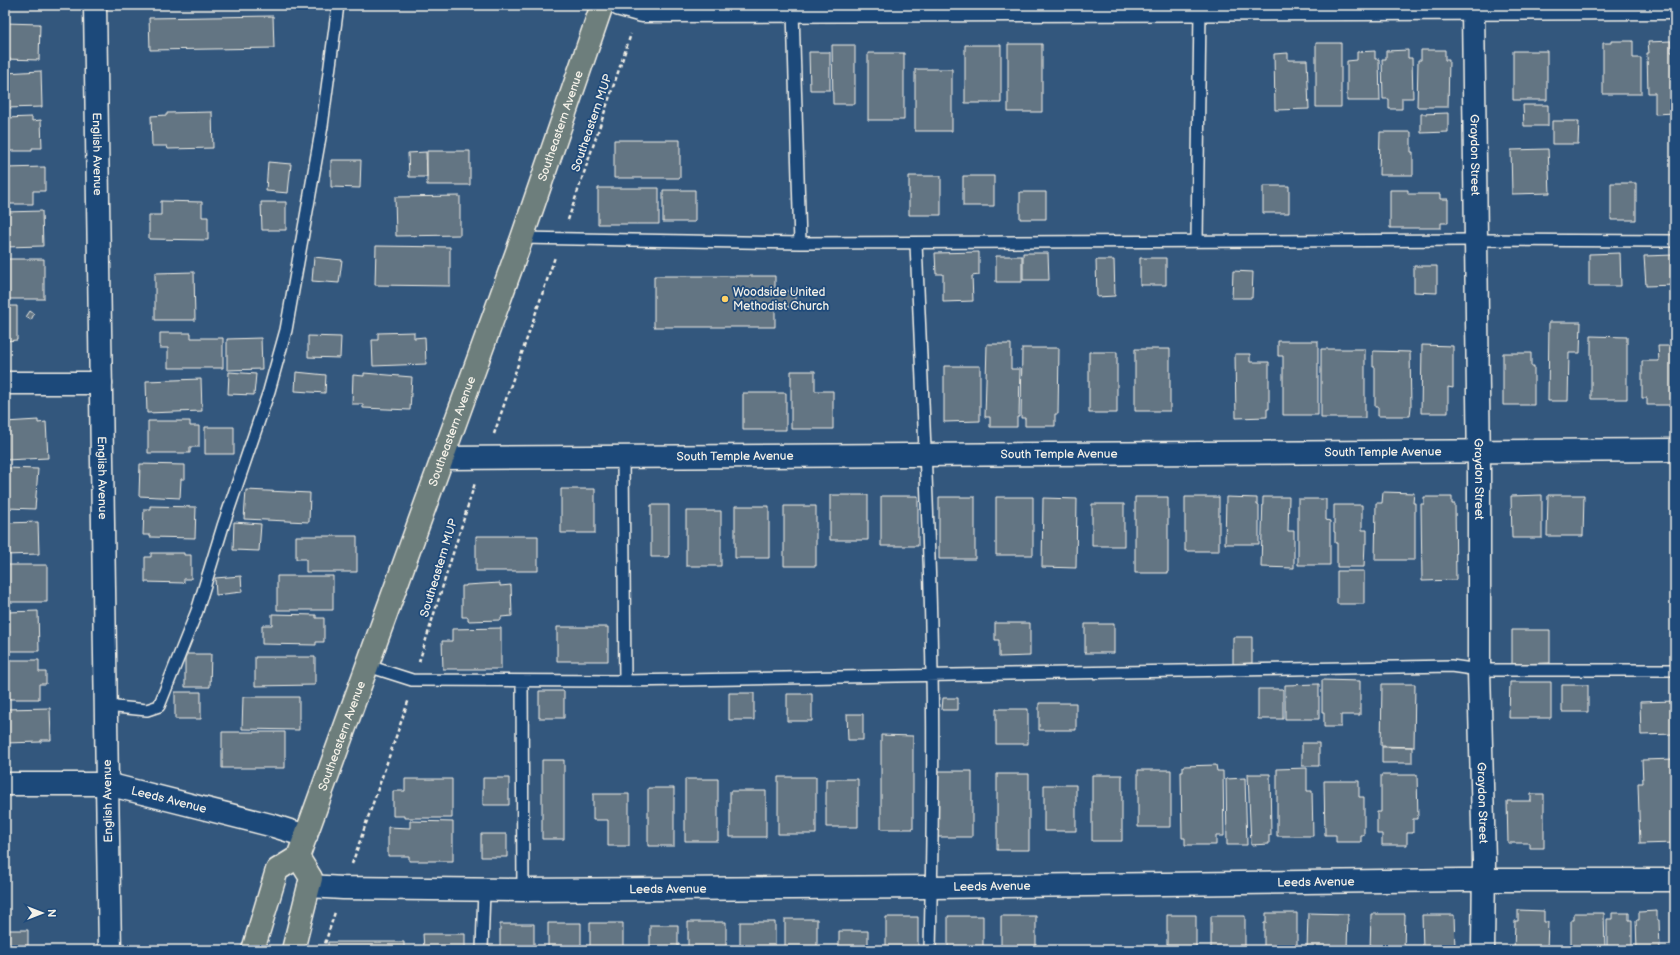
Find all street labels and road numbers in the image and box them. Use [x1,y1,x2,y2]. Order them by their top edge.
street label: Southeastern Avenue [535,69,586,183]
street label: Southeastern MUP [568,72,616,174]
street label: English Avenue [89,112,105,196]
street label: Graydon Street [1467,114,1483,196]
street label: Southeastern Avenue [425,374,479,488]
street label: English Avenue [94,436,110,520]
street label: Graydon Street [1471,438,1487,520]
street label: South Temple Avenue [1324,444,1442,460]
street label: South Temple Avenue [1000,446,1118,462]
street label: South Temple Avenue [676,448,794,464]
street label: Southeastern MUP [417,516,461,619]
street label: Southeastern Avenue [315,679,369,793]
street label: English Avenue [100,759,116,843]
street label: Graydon Street [1474,762,1491,844]
street label: Leeds Avenue [130,783,208,816]
street label: Leeds Avenue [1277,874,1355,890]
street label: Leeds Avenue [953,878,1031,894]
street label: Leeds Avenue [629,881,707,897]

